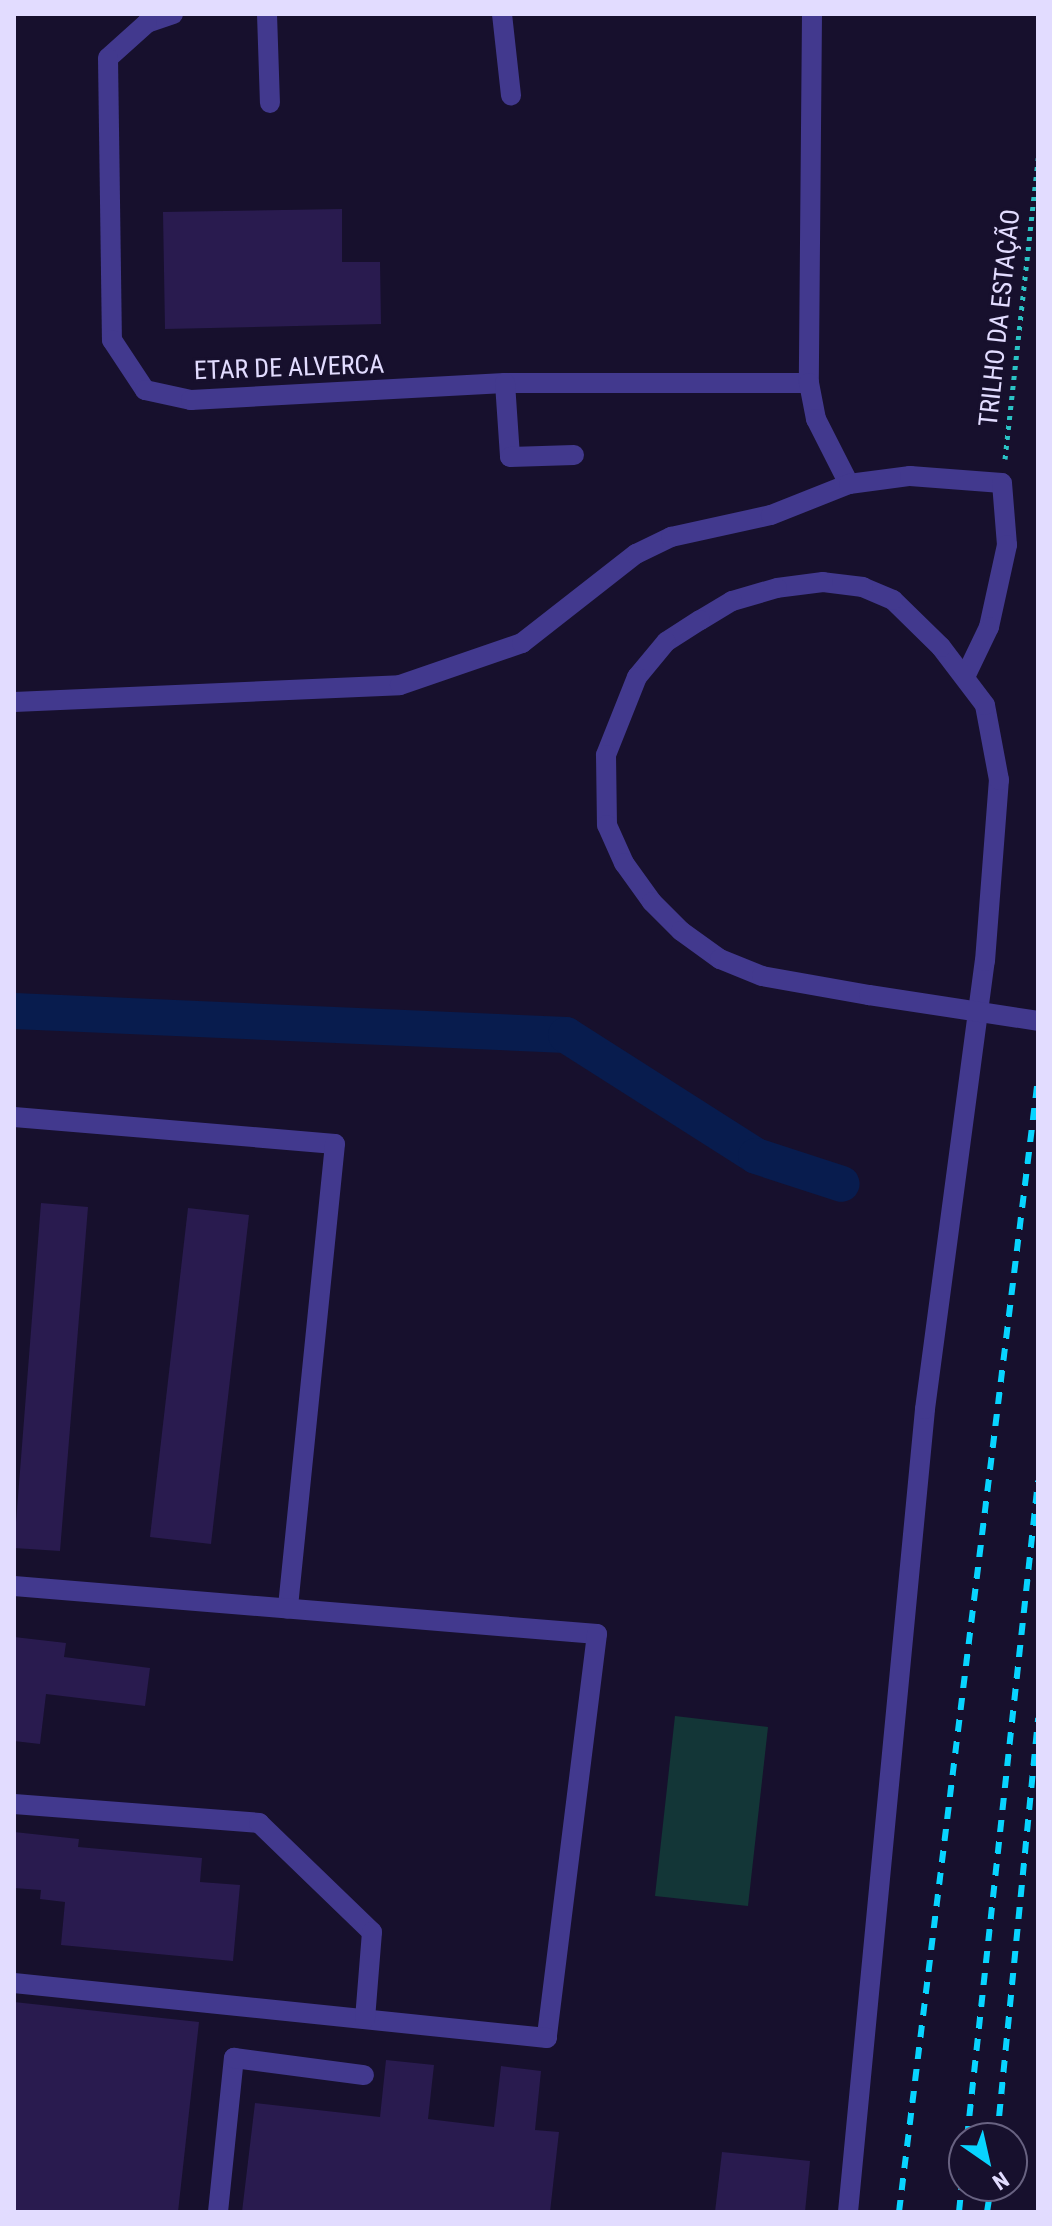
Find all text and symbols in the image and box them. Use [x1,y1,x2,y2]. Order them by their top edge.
street label: TRILHO DA ESTAÇÃO [973,208,1027,428]
street label: ETAR DE ALVERCA [193,349,385,387]
north arrow [948,2122,1028,2202]
text: N [988,2167,1013,2195]

